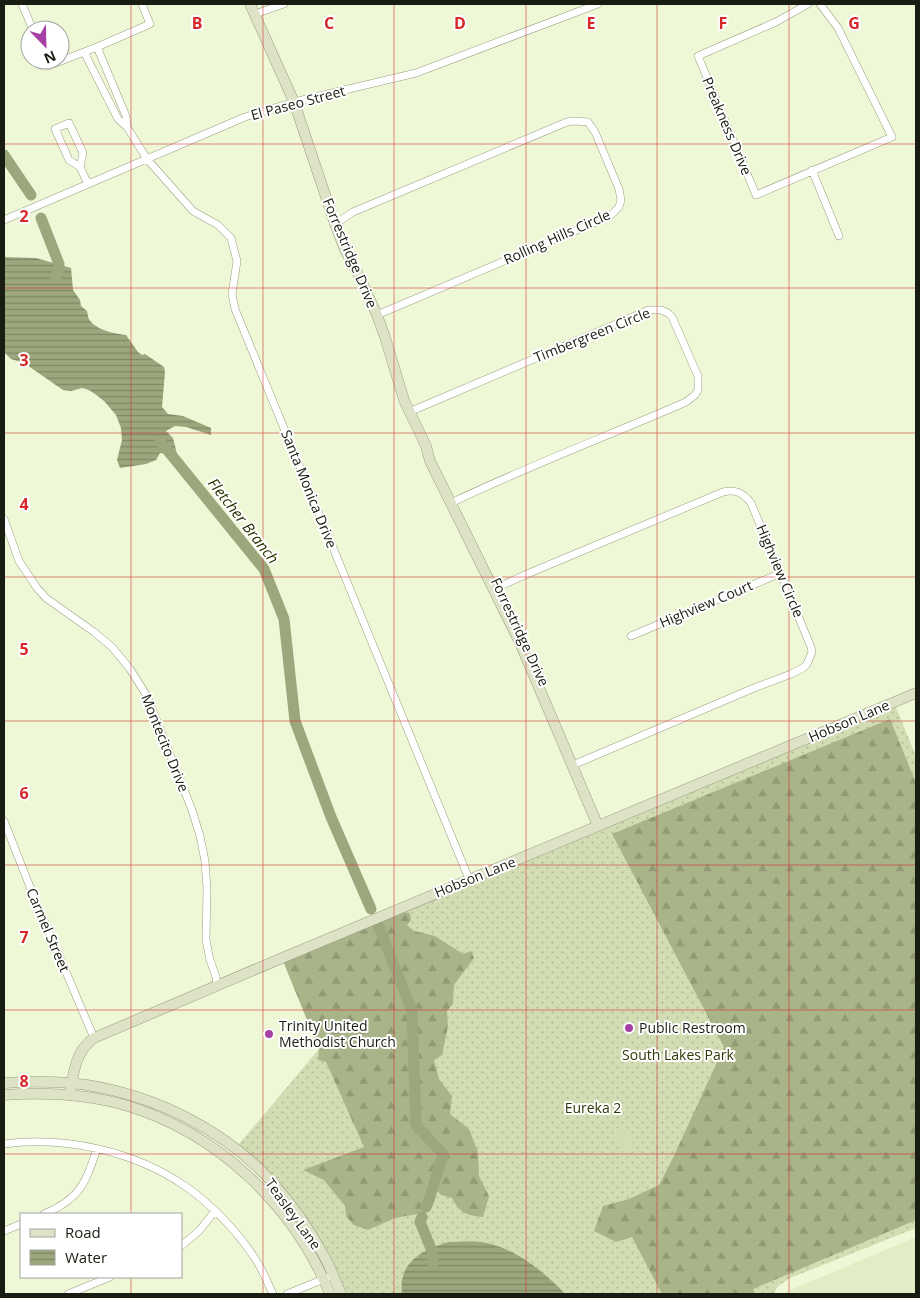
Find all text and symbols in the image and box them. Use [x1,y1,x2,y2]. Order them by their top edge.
text: B [192,12,202,34]
text: C [324,12,334,34]
text: D [454,12,466,34]
text: E [587,12,596,34]
text: F [719,12,727,34]
text: G [848,12,860,34]
north arrow [20,20,70,70]
text: N [41,46,59,68]
street label: Preakness Drive [698,74,757,178]
street label: El Paseo Street [249,81,347,124]
street label: Forrestridge Drive [319,195,382,311]
street label: Rolling Hills Circle [500,204,613,269]
text: 2 [19,205,29,227]
street label: Timbergreen Circle [531,302,653,367]
text: 3 [19,349,29,371]
street label: Santa Monica Drive [277,427,342,551]
water label: Fletcher Branch [204,473,284,567]
text: 4 [19,493,29,515]
street label: Highview Circle [752,521,809,620]
street label: Forrestridge Drive [487,574,554,689]
street label: Highview Court [656,575,755,632]
text: 5 [19,638,29,660]
street label: Montecito Drive [137,691,194,795]
street label: Hobson Lane [805,695,892,746]
text: 6 [19,782,29,804]
street label: Hobson Lane [431,852,518,901]
street label: Carmel Street [22,885,75,975]
text: 7 [19,926,29,948]
place label: Trinity United Methodist Church [279,1016,396,1051]
place label: Public Restroom [639,1018,746,1037]
marker: Public Restroom [623,1022,635,1034]
marker: Trinity United Methodist Church [263,1028,275,1040]
park label: South Lakes Park [622,1045,735,1064]
text: 8 [19,1070,29,1092]
park label: Eureka 2 [565,1098,621,1117]
street label: Teasley Lane [261,1174,326,1253]
legend [20,1213,182,1278]
text: Road [65,1222,101,1242]
text: Water [65,1247,107,1267]

